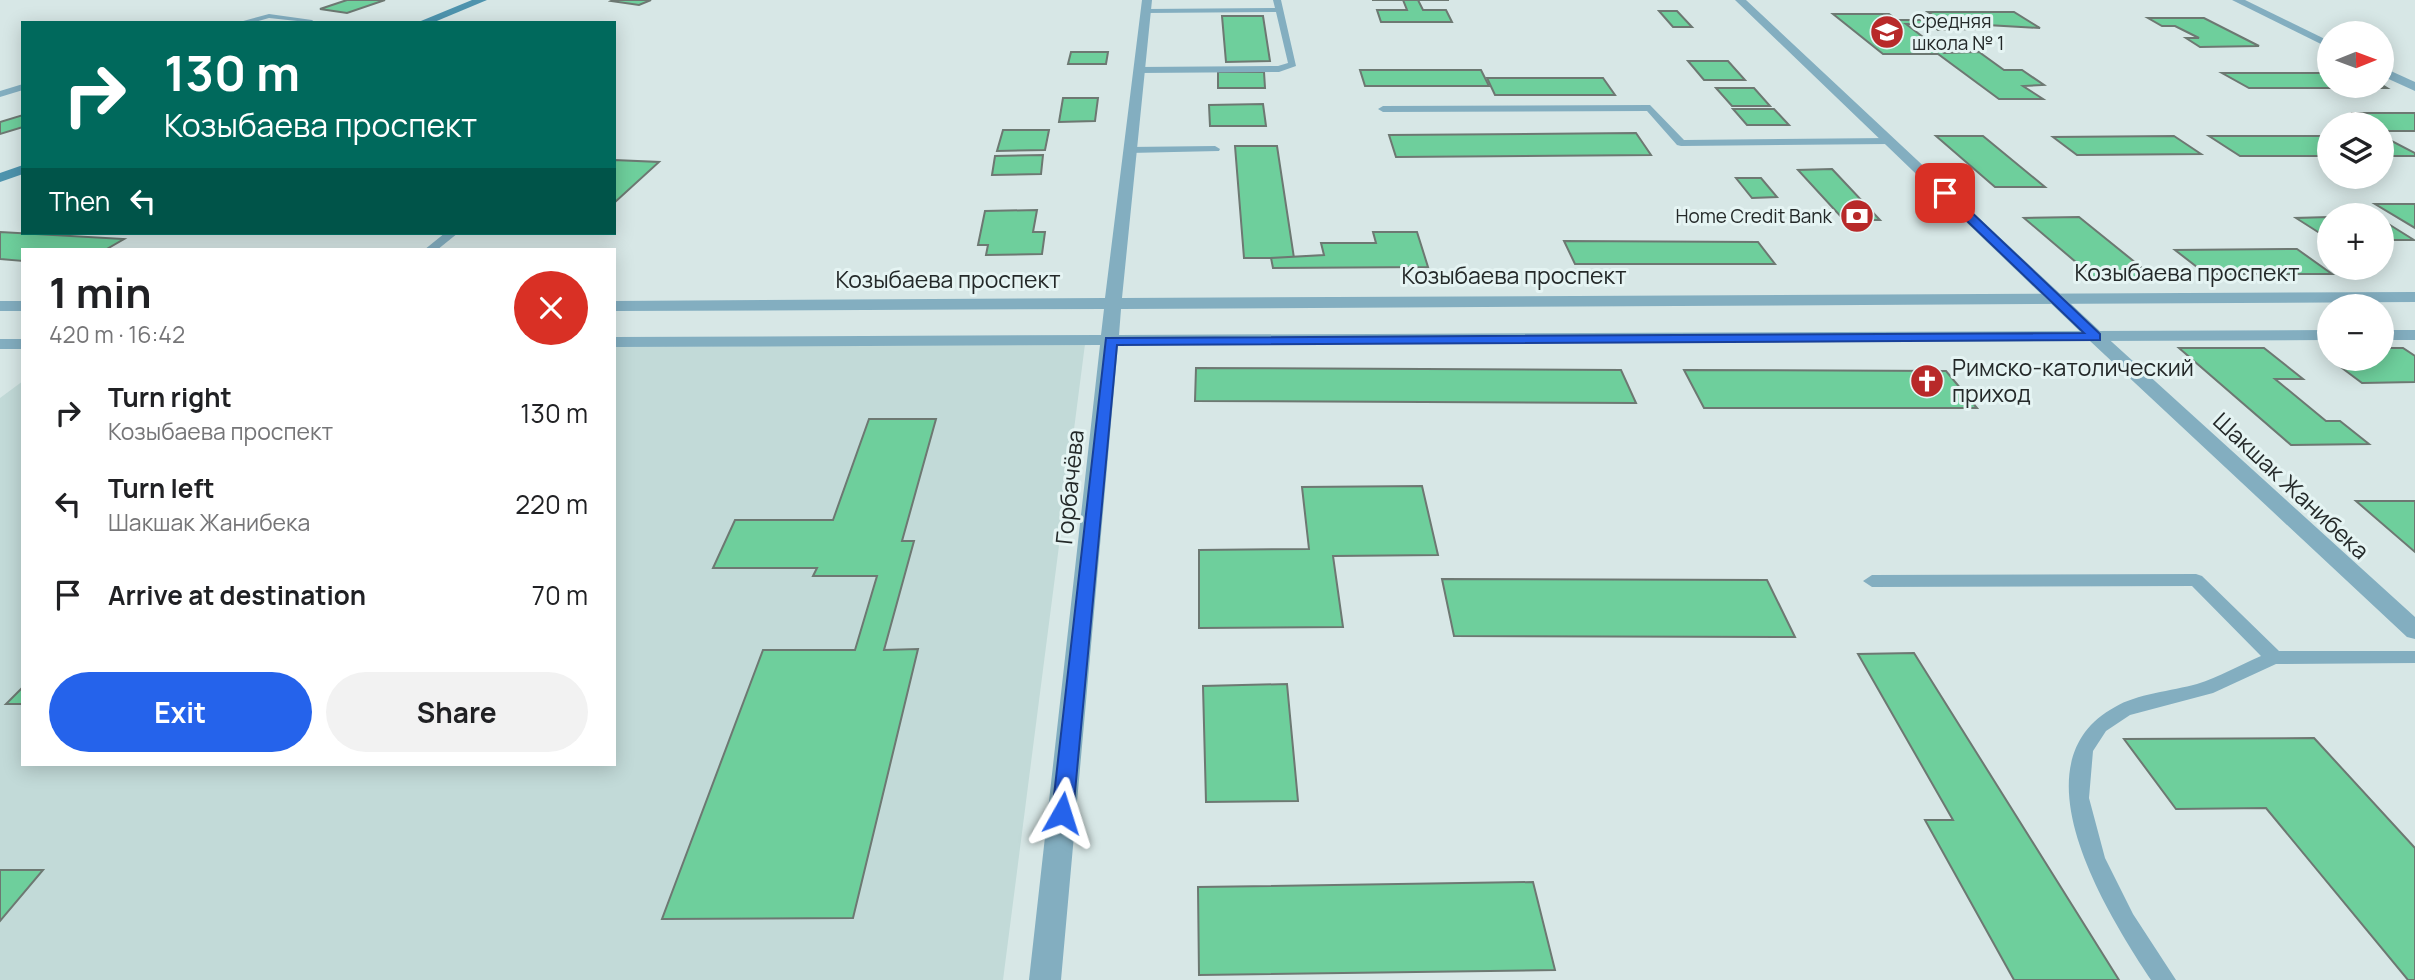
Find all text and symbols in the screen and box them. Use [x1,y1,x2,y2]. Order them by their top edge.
place label: Средняя школа № 1 [1912,8,2004,56]
school or university icon: Средняя школа № 1 [1868,13,1906,51]
north arrow [2317,21,2394,98]
map controls [2317,21,2394,371]
text: 130 m [164,39,300,106]
icon: right [49,49,140,140]
text: Козыбаева проспект [164,103,477,147]
button: layers [2317,112,2394,189]
pin [1915,163,1975,223]
icon: arrive [1926,174,1964,212]
icon: left [124,182,162,220]
text: Then [49,183,110,219]
bank icon: Home Credit Bank [1838,197,1876,235]
place label: Home Credit Bank [1675,203,1833,229]
button: + [2317,203,2394,280]
street label: Козыбаева проспект [2074,256,2300,288]
street label: Козыбаева проспект [1401,259,1627,291]
text: 1 min [49,263,152,321]
street label: Козыбаева проспект [835,263,1061,295]
button: close [514,271,588,345]
button: − [2317,294,2394,371]
text: 420 m · 16:42 [49,318,185,350]
place label: Римско-католический приход [1952,351,2194,409]
church icon: Римско-католический приход [1908,362,1946,400]
text: Turn right [108,379,232,415]
icon: right [49,394,87,432]
text: 130 m [520,395,588,431]
street label: Шакшак Жанибека [2207,405,2377,566]
text: Козыбаева проспект [108,415,333,447]
street label: Горбачёва [1047,428,1091,546]
text: Turn left [108,470,215,506]
icon: left [49,485,87,523]
text: 220 m [515,486,588,522]
text: Шакшак Жанибека [108,506,310,538]
icon: arrive [49,576,87,614]
text: Arrive at destination [108,577,366,613]
text: 70 m [532,577,588,613]
button: Exit [49,672,312,752]
button: Share [326,672,588,752]
position arrow [1025,776,1099,850]

